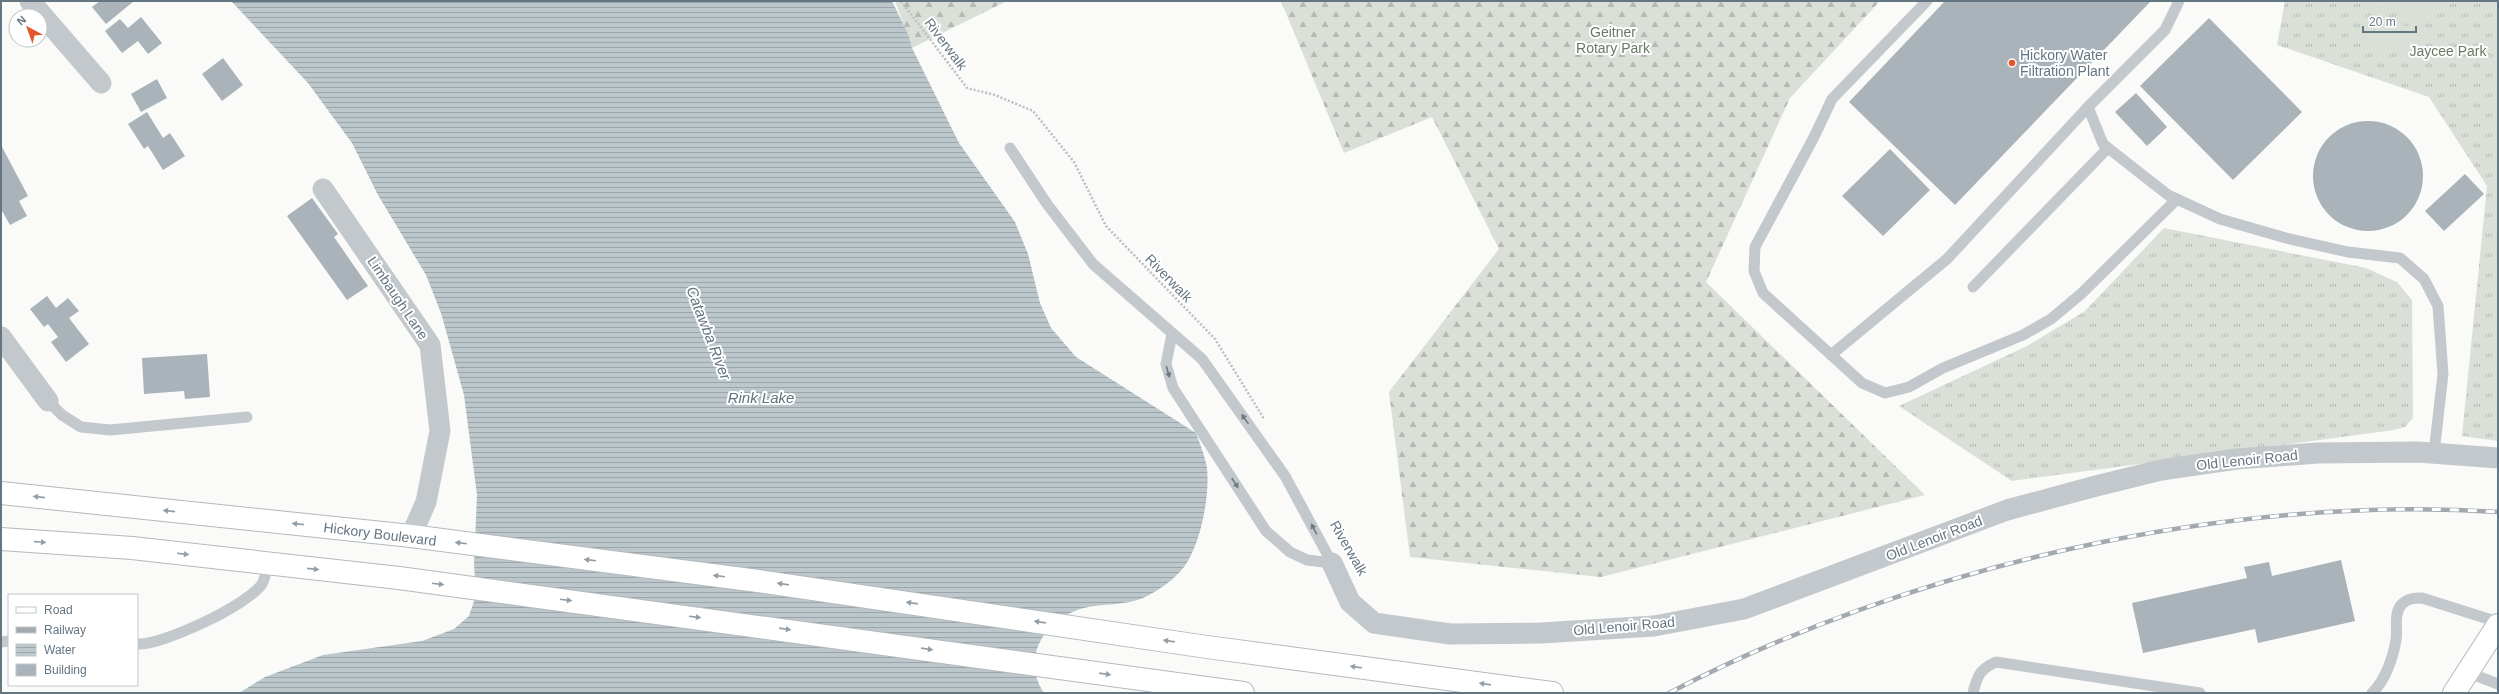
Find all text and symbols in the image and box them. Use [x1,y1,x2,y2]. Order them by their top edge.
north arrow [8,8,48,48]
scale bar [2363,8,2416,34]
text: N [15,13,28,28]
street label: Riverwalk [921,15,971,74]
text: 20 m [2369,15,2396,29]
park label: Geitner Rotary Park [1576,24,1651,56]
park label: Jaycee Park [2409,43,2488,59]
place label: Hickory Water Filtration Plant [2020,47,2110,79]
marker: Hickory Water Filtration Plant [2007,58,2017,68]
street label: Riverwalk [1142,251,1197,306]
street label: Limbaugh Lane [364,254,432,343]
water label: Catawba River [683,284,735,383]
one-way arrow [1165,367,1171,379]
water label: Rink Lake [728,389,794,406]
one-way arrow [1241,414,1249,424]
street label: Old Lenoir Road [2195,447,2299,473]
one-way arrow [1231,478,1239,488]
one-way arrow [33,494,45,500]
one-way arrow [163,507,175,514]
street label: Old Lenoir Road [1884,512,1984,564]
street label: Riverwalk [1327,518,1372,579]
street label: Hickory Boulevard [323,519,437,549]
one-way arrow [292,521,304,528]
one-way arrow [1310,523,1317,535]
one-way arrow [34,539,47,545]
one-way arrow [455,540,467,546]
one-way arrow [177,551,189,557]
one-way arrow [584,556,596,563]
one-way arrow [306,566,319,572]
one-way arrow [713,573,725,579]
one-way arrow [431,580,444,587]
one-way arrow [777,581,789,587]
legend [8,594,138,686]
one-way arrow [560,597,572,603]
one-way arrow [905,600,918,606]
text: Road [44,603,73,617]
one-way arrow [689,614,701,620]
street label: Old Lenoir Road [1573,614,1675,638]
one-way arrow [1034,619,1046,625]
text: Railway [44,623,86,637]
one-way arrow [778,626,791,632]
one-way arrow [1163,638,1175,644]
text: Water [44,643,76,657]
one-way arrow [921,646,933,652]
text: Building [44,663,87,677]
one-way arrow [1350,664,1362,670]
one-way arrow [1099,671,1111,677]
one-way arrow [1479,681,1491,687]

